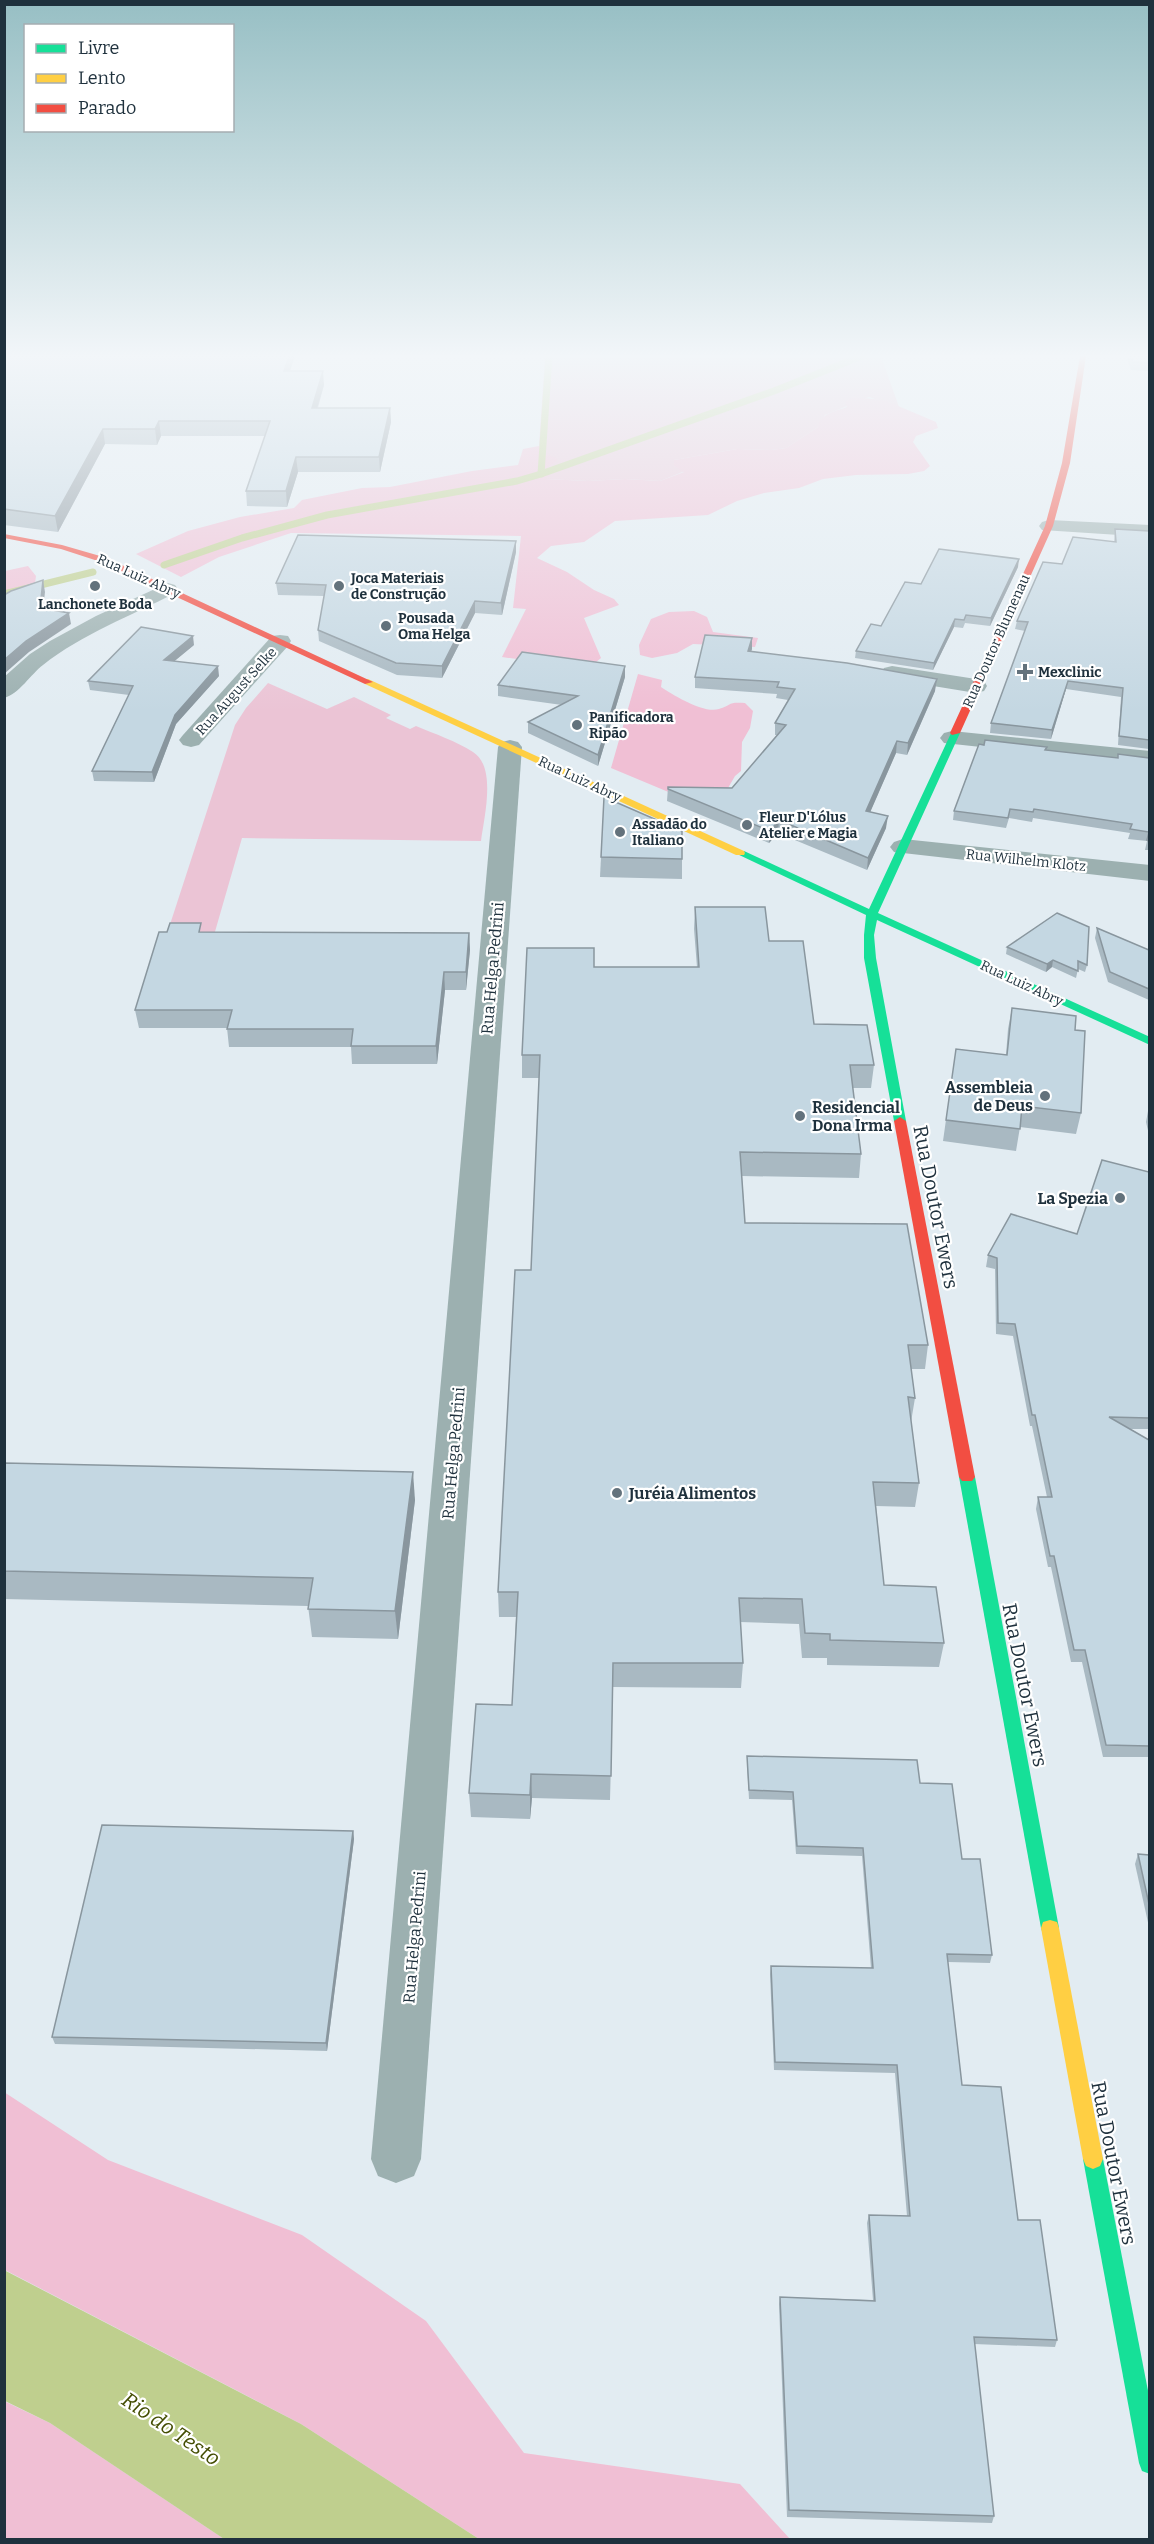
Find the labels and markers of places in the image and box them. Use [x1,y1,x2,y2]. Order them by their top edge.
place label: Joca Materiais de Construção [350,570,446,603]
marker: Lanchonete Boda [88,579,102,593]
marker: Joca Materiais de Construção [332,579,346,593]
place label: Lanchonete Boda [38,596,152,613]
place label: Pousada Oma Helga [398,610,471,643]
marker: Pousada Oma Helga [379,619,393,633]
marker: Mexclinic [1016,663,1034,681]
place label: Mexclinic [1038,664,1102,681]
place label: Panificadora Ripão [589,709,674,742]
marker: Panificadora Ripão [570,718,584,732]
place label: Fleur D'Lólus Atelier e Magia [759,809,858,842]
place label: Assadão do Italiano [632,816,707,849]
marker: Fleur D'Lólus Atelier e Magia [740,818,754,832]
marker: Assadão do Italiano [613,825,627,839]
place label: Assembleia de Deus [945,1078,1033,1115]
marker: Assembleia de Deus [1038,1089,1052,1103]
place label: Residencial Dona Irma [812,1098,900,1135]
marker: Residencial Dona Irma [793,1109,807,1123]
place label: La Spezia [1038,1189,1108,1208]
marker: La Spezia [1113,1191,1127,1205]
place label: Juréia Alimentos [628,1484,756,1503]
marker: Juréia Alimentos [610,1486,624,1500]

